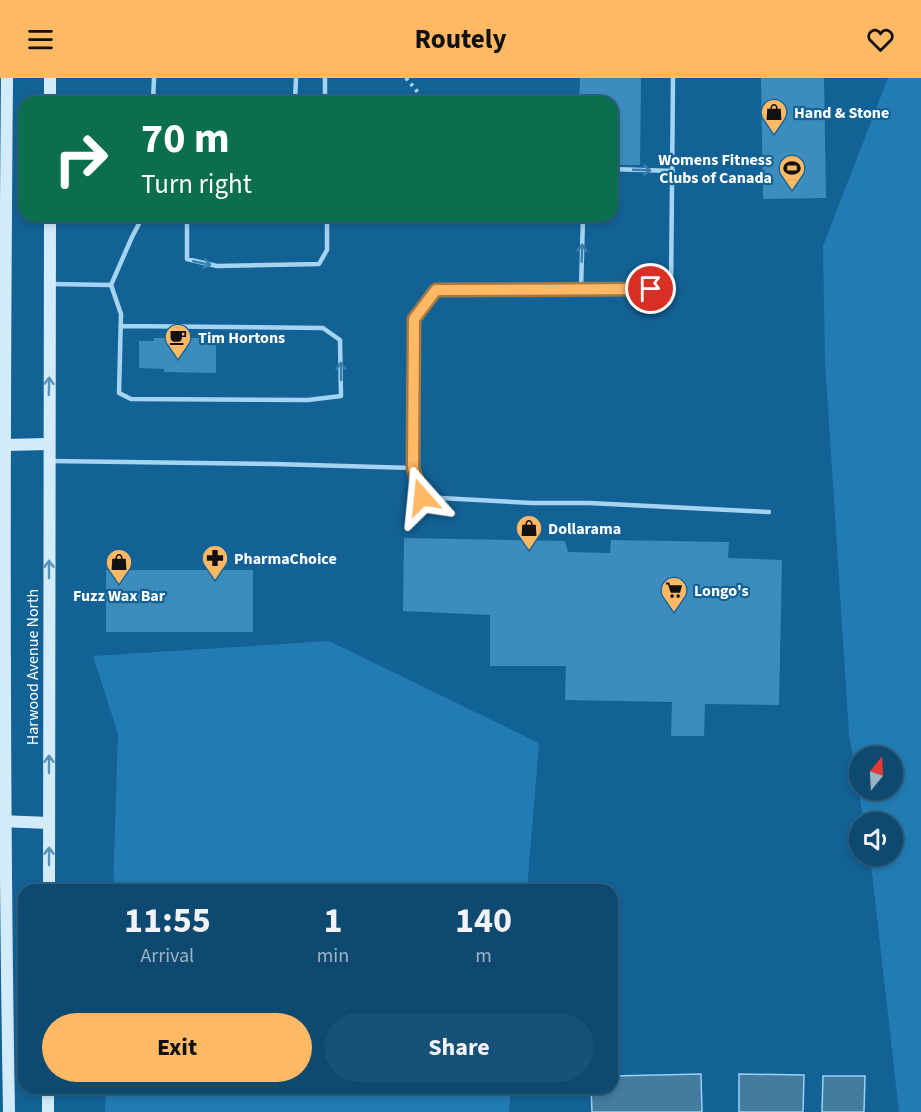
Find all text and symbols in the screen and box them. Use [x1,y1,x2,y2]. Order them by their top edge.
text: Routely [414,20,507,59]
icon: menu [24,23,57,56]
icon: heart [864,23,897,56]
shop icon: Hand & Stone [759,97,789,135]
place label: Hand & Stone [794,102,889,124]
text: 70 m [141,109,230,169]
icon: right [42,120,120,198]
place label: Womens Fitness Clubs of Canada [658,149,772,189]
sports icon: Womens Fitness Clubs of Canada [777,153,807,191]
one-way arrow [632,164,652,176]
text: Turn right [141,165,252,204]
one-way arrow [577,243,588,263]
one-way arrow [192,257,211,269]
pin [625,263,676,314]
icon: arrive [634,272,667,305]
cafe icon: Tim Hortons [163,322,193,360]
place label: Tim Hortons [198,327,285,349]
one-way arrow [335,362,347,382]
one-way arrow [43,376,55,396]
position arrow [390,465,454,529]
shop icon: Dollarama [514,513,544,551]
place label: Dollarama [548,518,621,540]
pharmacy icon: PharmaChoice [200,543,230,581]
shop icon: Fuzz Wax Bar [104,547,134,585]
place label: PharmaChoice [234,548,337,570]
one-way arrow [43,560,55,580]
supermarket icon: Longo's [659,575,689,613]
place label: Longo's [694,580,749,602]
place label: Fuzz Wax Bar [73,585,166,607]
street label: Harwood Avenue North [22,589,44,745]
north arrow [849,746,903,800]
map controls [849,746,903,866]
one-way arrow [43,755,55,775]
button: sound [849,812,903,866]
one-way arrow [43,847,55,867]
text: 11:55 [124,895,211,946]
text: 1 [323,895,342,946]
text: 140 [455,895,512,946]
text: Arrival [140,942,194,970]
text: min [317,942,349,970]
text: m [475,942,492,970]
button: Exit [42,1013,312,1082]
button: Share [324,1013,594,1082]

